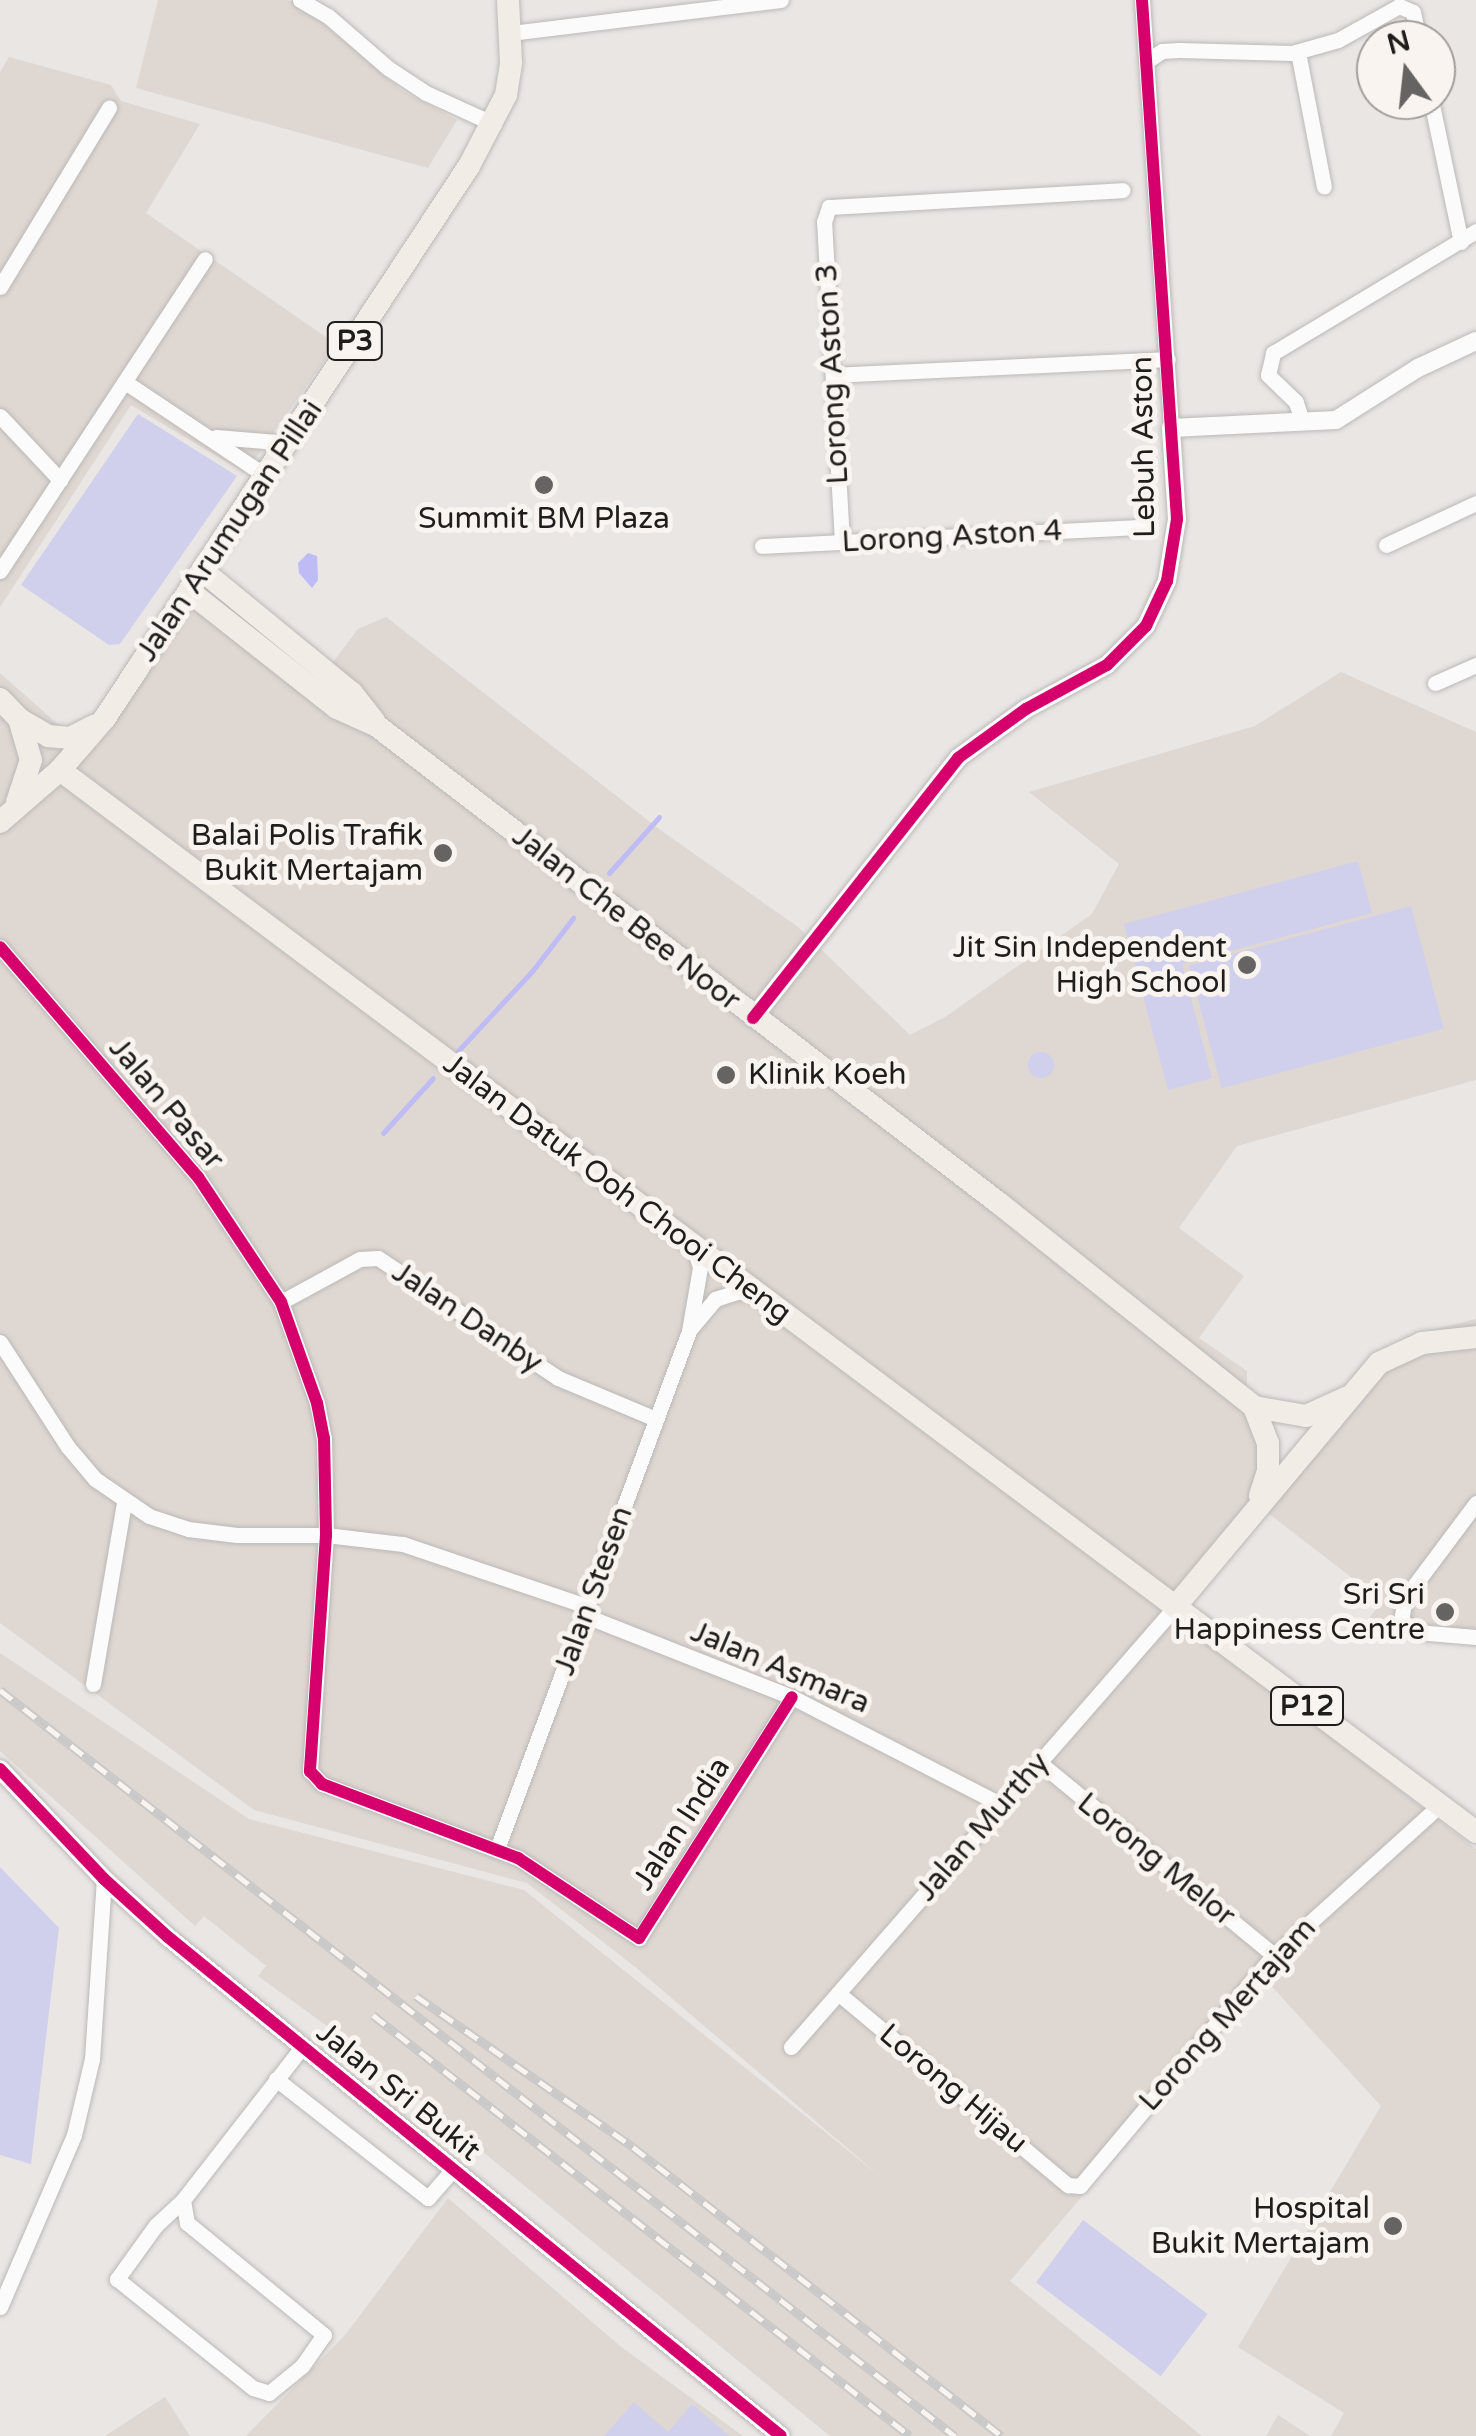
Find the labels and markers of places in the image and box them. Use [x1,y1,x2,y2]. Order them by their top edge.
marker: Summit BM Plaza [533,474,555,496]
place label: Summit BM Plaza [418,501,670,537]
place label: Balai Polis Trafik Bukit Mertajam [191,818,423,888]
marker: Balai Polis Trafik Bukit Mertajam [432,842,454,864]
place label: Jit Sin Independent High School [953,930,1227,1000]
marker: Jit Sin Independent High School [1236,954,1258,976]
place label: Klinik Koeh [748,1057,907,1093]
marker: Klinik Koeh [713,1062,739,1088]
place label: Sri Sri Happiness Centre [1174,1577,1425,1648]
marker: Sri Sri Happiness Centre [1434,1601,1456,1623]
place label: Hospital Bukit Mertajam [1151,2191,1370,2262]
marker: Hospital Bukit Mertajam [1380,2213,1406,2239]

